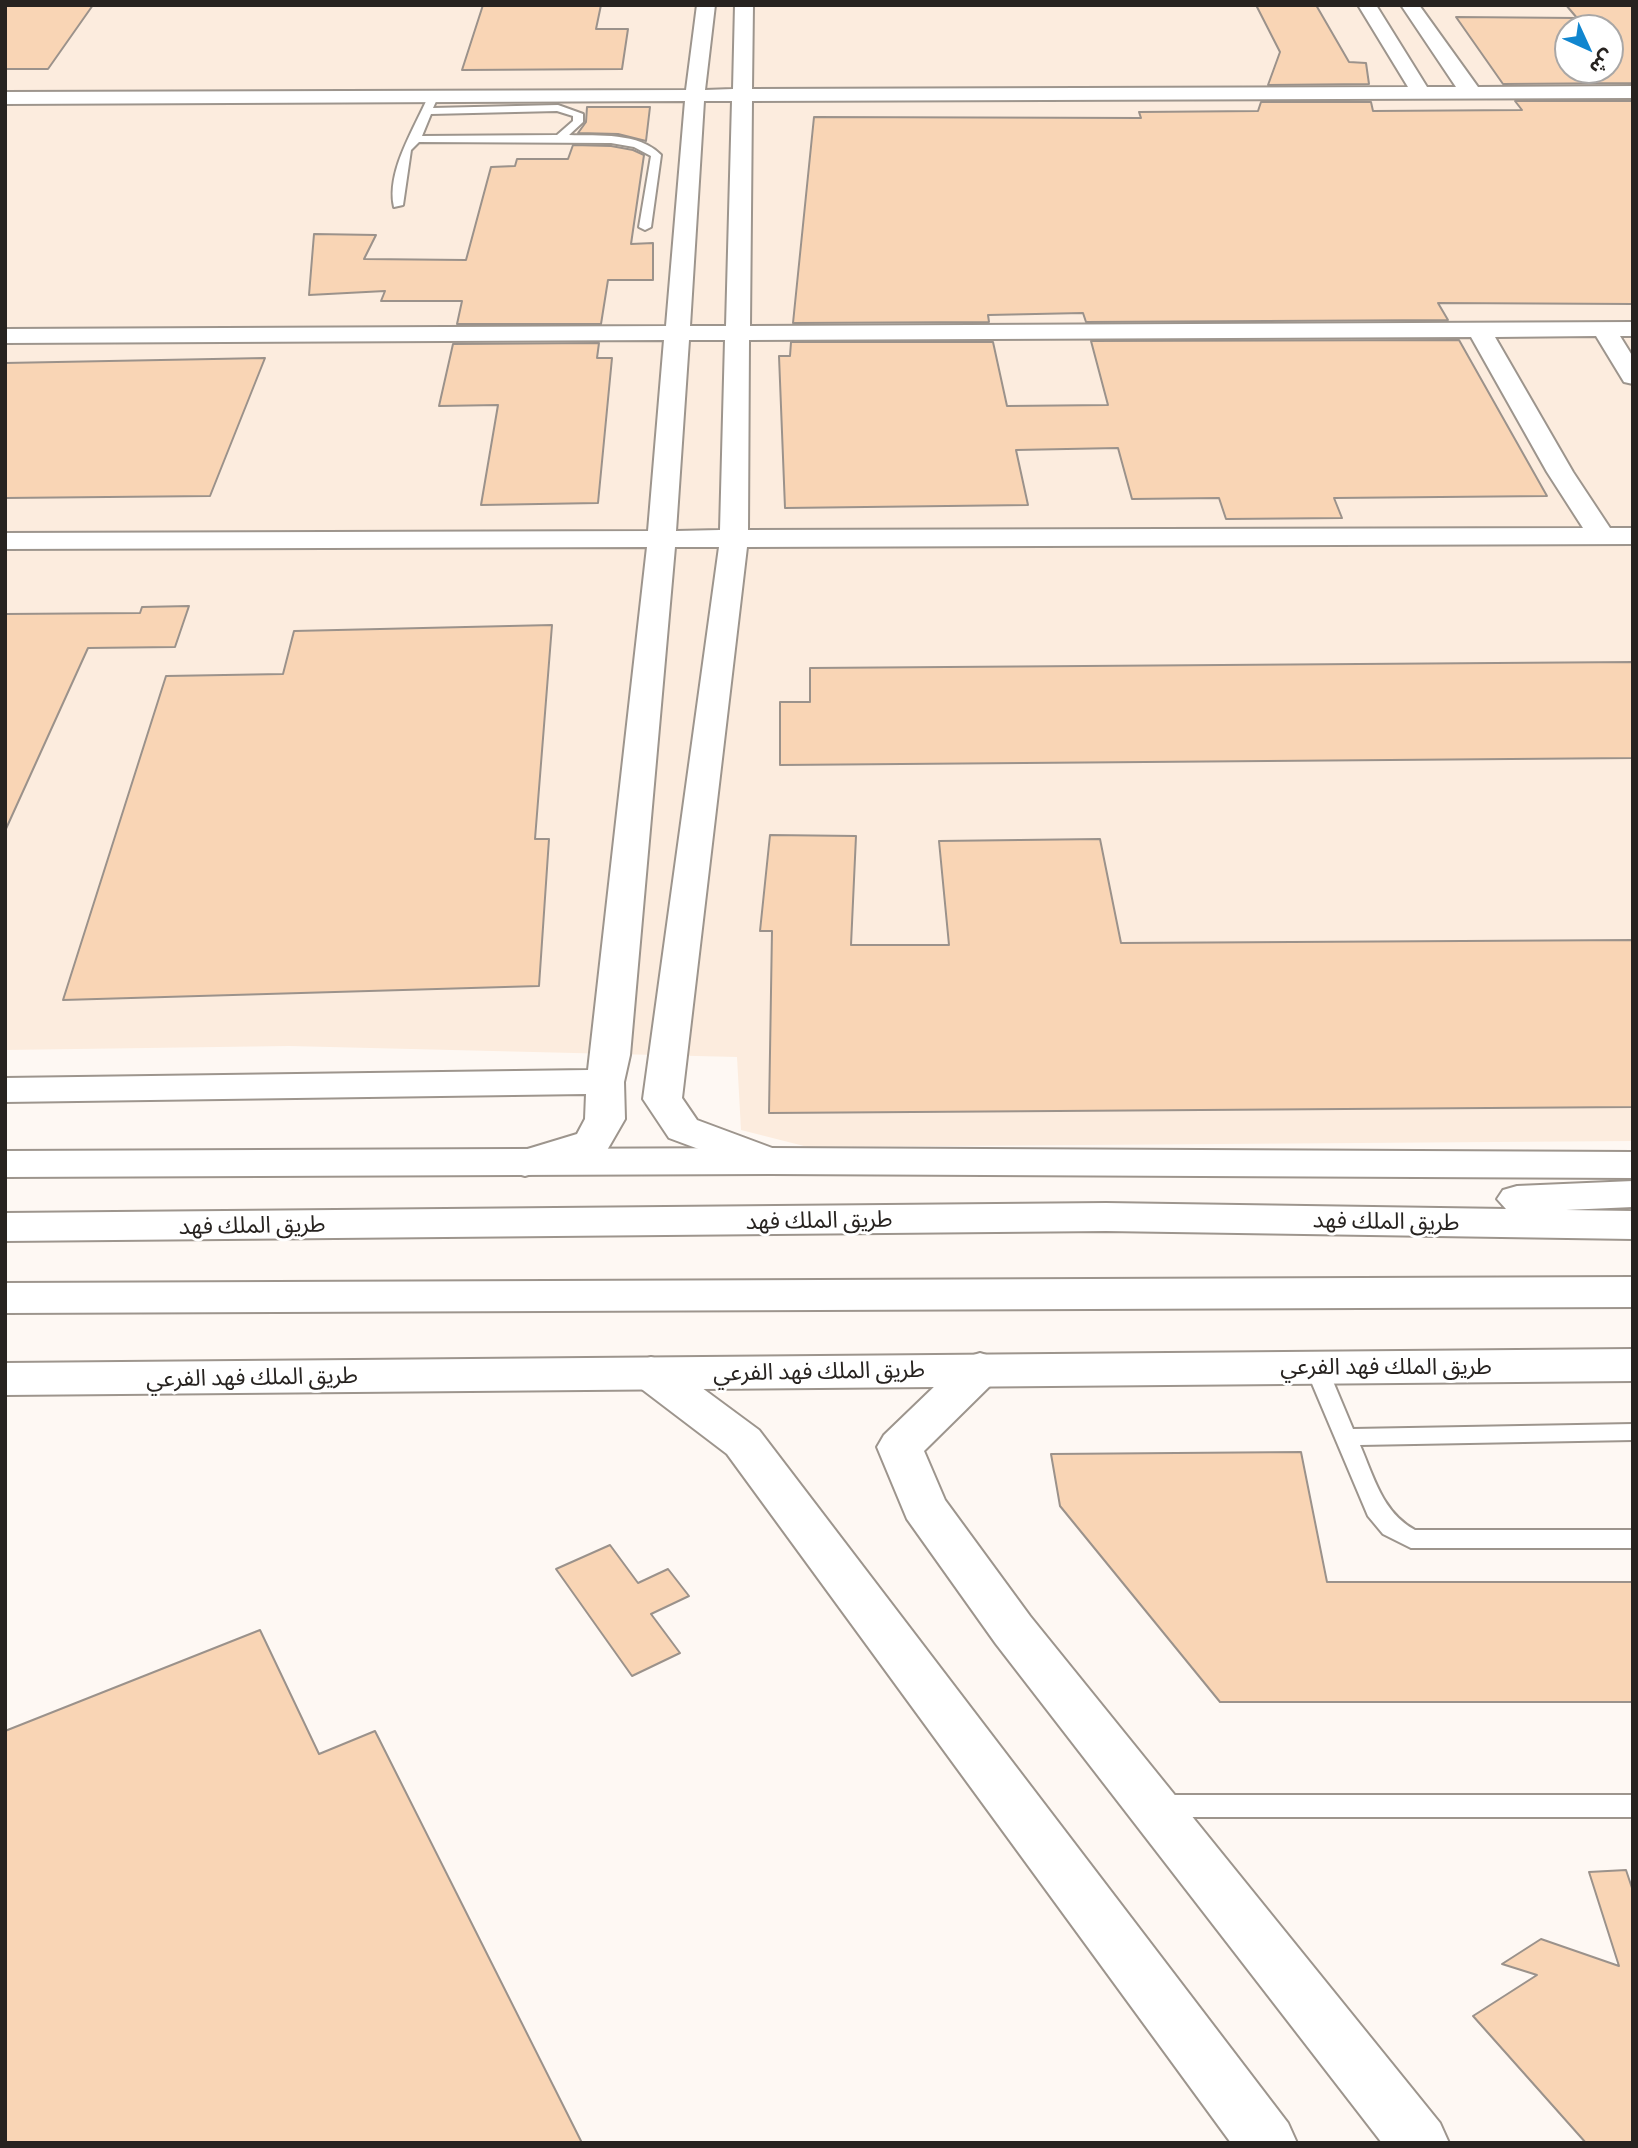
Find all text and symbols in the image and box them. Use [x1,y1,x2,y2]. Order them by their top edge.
north arrow [1554,14,1624,84]
text: ش [1585,45,1620,80]
street label: طريق الملك فهد [745,1205,893,1235]
street label: طريق الملك فهد [1312,1206,1460,1236]
street label: طريق الملك فهد [178,1210,326,1240]
street label: طريق الملك فهد الفرعي [1280,1352,1492,1380]
street label: طريق الملك فهد الفرعي [713,1355,925,1387]
street label: طريق الملك فهد الفرعي [146,1361,358,1393]

